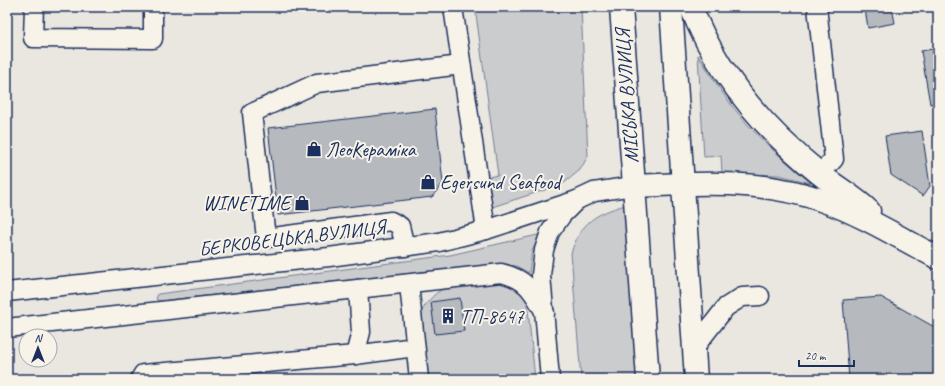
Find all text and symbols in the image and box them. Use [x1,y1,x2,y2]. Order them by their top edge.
street label: МІСЬКА ВУЛИЦЯ [610,25,644,164]
place label: ЛеоКераміка [326,137,417,162]
shop icon: ЛеоКераміка [305,140,323,158]
place label: Egersund Seafood [440,170,563,195]
shop icon: Egersund Seafood [419,173,437,191]
place label: WINETIME [203,191,292,216]
shop icon: WINETIME [293,194,311,212]
street label: БЕРКОВЕЦЬКА ВУЛИЦЯ [197,214,390,262]
place label: ТП-8647 [460,304,525,329]
building icon: ТП-8647 [439,307,457,325]
north arrow [18,328,58,368]
text: N [35,331,44,345]
scale bar [799,342,854,368]
text: 20 m [805,348,827,364]

